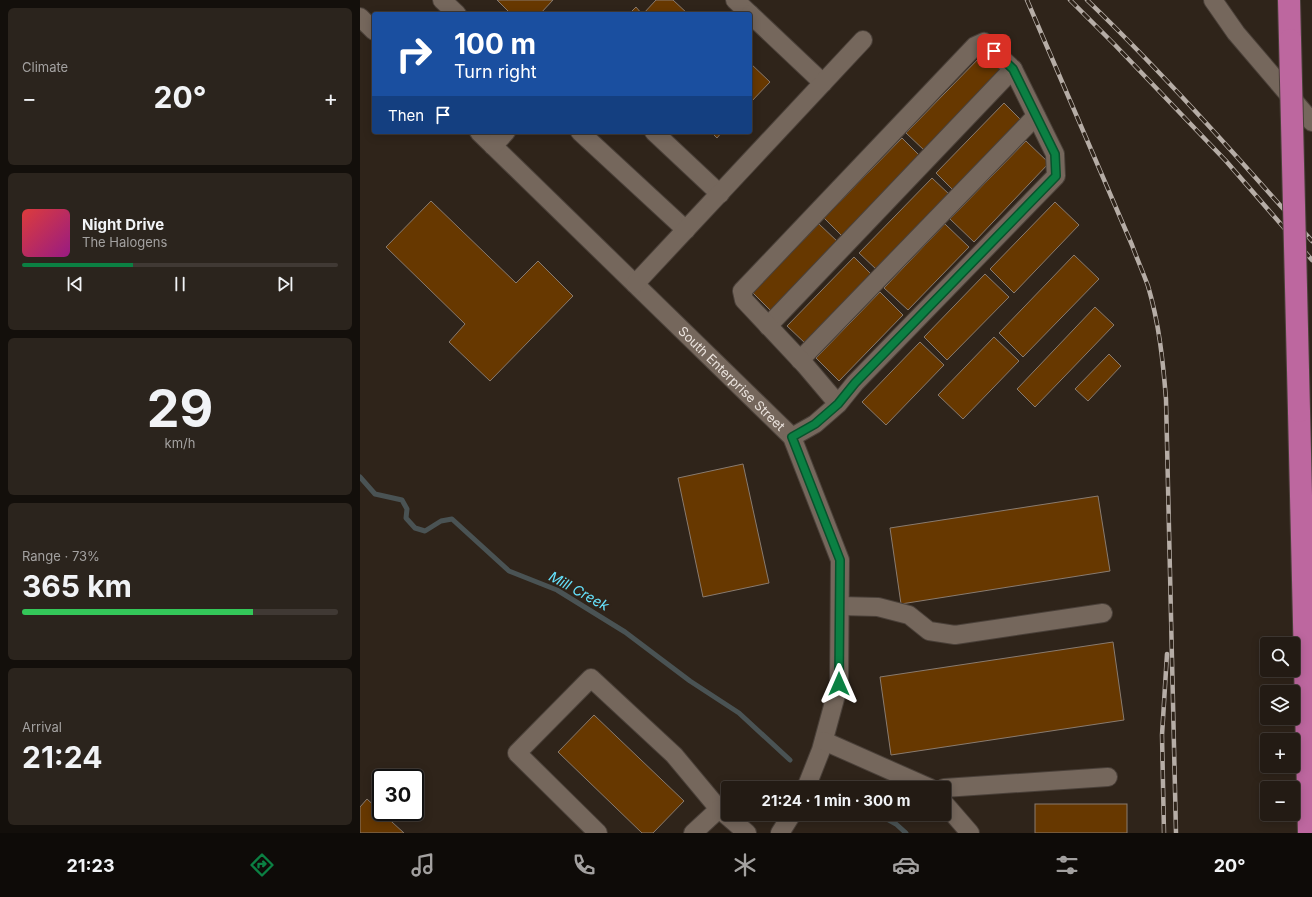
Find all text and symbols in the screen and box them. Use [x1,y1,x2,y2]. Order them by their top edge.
text: 100 m [454,27,536,61]
icon: right [388,28,440,80]
pin [977,34,1011,68]
icon: arrive [983,40,1005,62]
text: Climate [22,59,68,75]
text: Turn right [454,61,537,82]
text: 20° [154,79,206,115]
text: − [22,85,37,111]
text: + [323,85,338,111]
icon: arrive [432,104,454,126]
text: Then [388,106,424,125]
text: Night Drive [82,215,164,234]
text: The Halogens [82,234,167,250]
icon: previous [64,273,86,295]
icon: pause [169,273,191,295]
icon: next [274,273,296,295]
street label: South Enterprise Street [675,323,789,434]
text: 29 [147,377,213,440]
text: km/h [165,435,195,451]
text: Range · 73% [22,548,100,564]
water label: Mill Creek [546,567,612,614]
text: 365 km [22,568,132,604]
map controls [1260,637,1300,821]
button: search [1260,637,1300,677]
position arrow [818,663,860,705]
button: layers [1260,685,1300,725]
text: Arrival [22,719,62,735]
button: + [1260,733,1300,773]
text: 21:24 [22,739,103,775]
speed limit sign: 30 [372,769,424,821]
button: − [1260,781,1300,821]
text: 21:24 · 1 min · 300 m [762,791,910,810]
icon: directions [248,851,276,879]
icon: music [409,851,437,879]
icon: phone [570,851,598,879]
icon: climate [731,851,759,879]
icon: car [892,851,920,879]
icon: filters [1053,851,1081,879]
text: 21:23 [67,855,115,876]
text: 20° [1214,855,1245,876]

